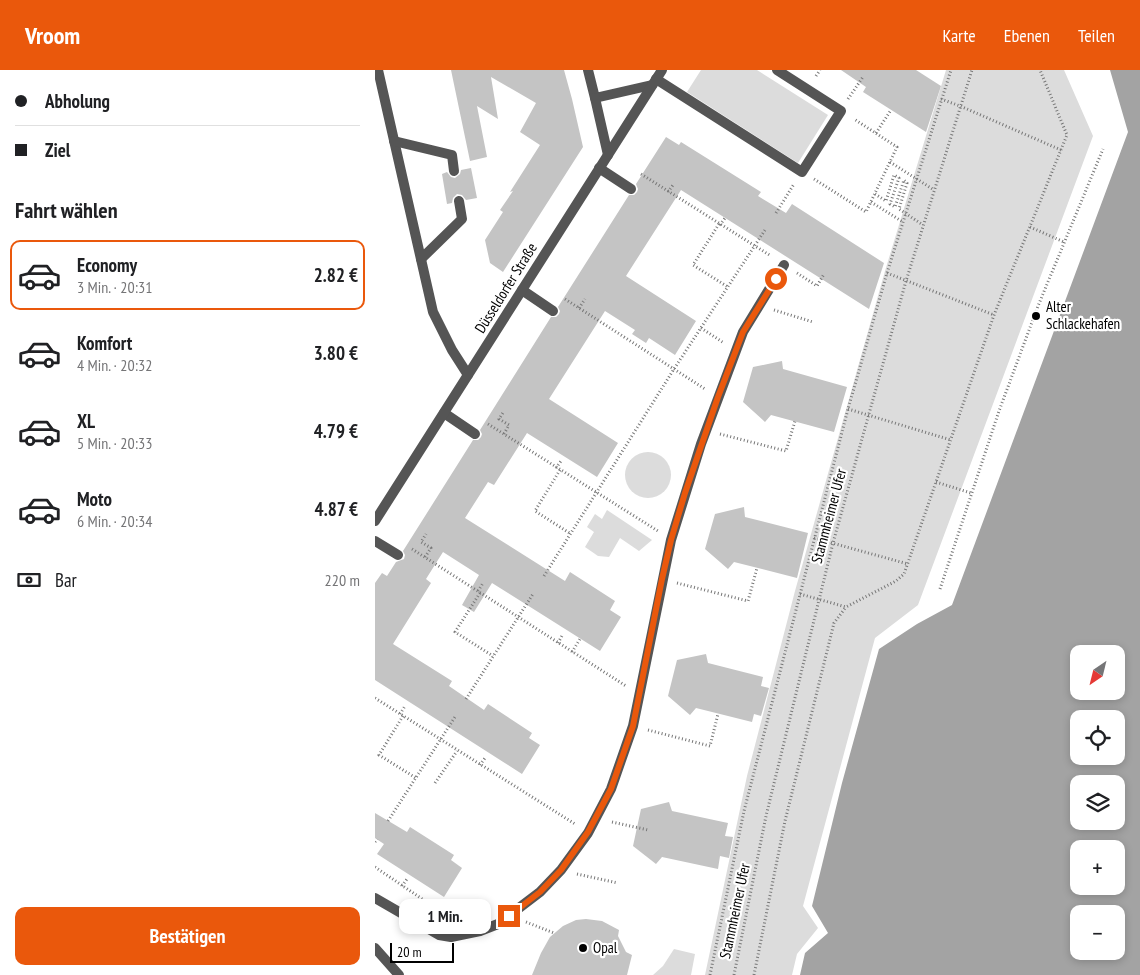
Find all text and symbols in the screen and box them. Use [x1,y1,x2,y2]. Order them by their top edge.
text: Vroom [25,20,80,51]
text: Karte [942,24,976,47]
text: Ebenen [1004,24,1050,47]
text: Teilen [1078,24,1115,47]
text: Abholung [45,89,110,113]
text: Ziel [45,138,70,162]
text: Fahrt wählen [15,196,118,224]
street label: Düsseldorfer Straße [470,239,541,336]
icon: car [17,253,62,298]
text: Economy [77,253,137,277]
text: 2.82 € [314,263,358,287]
route start [765,268,787,290]
text: 3 Min. · 20:31 [77,277,152,297]
place label: Alter Schlackehafen [1046,297,1120,333]
marker: Alter Schlackehafen [1030,310,1042,322]
icon: car [17,331,62,376]
text: Komfort [77,331,132,355]
text: 3.80 € [314,341,358,365]
text: 4 Min. · 20:32 [77,355,152,375]
icon: car [17,409,62,454]
text: XL [77,409,95,433]
text: 4.79 € [314,419,358,443]
text: 5 Min. · 20:33 [77,433,152,453]
street label: Stammheimer Ufer [807,466,851,565]
icon: car [17,487,62,532]
text: Moto [77,487,112,511]
text: 4.87 € [315,497,358,521]
text: 6 Min. · 20:34 [77,511,152,531]
icon: cash [15,566,43,594]
text: Bar [55,568,77,592]
text: 220 m [325,570,360,590]
north arrow [1070,645,1125,700]
map controls [1070,645,1125,960]
button: locate [1070,710,1125,765]
button: layers [1070,775,1125,830]
button: + [1070,840,1125,895]
street label: Stammheimer Ufer [715,860,754,960]
callout: 1 Min. [399,898,491,934]
route end [498,905,520,927]
button: − [1070,905,1125,960]
text: 1 Min. [427,906,463,926]
button: Bestätigen [15,907,360,965]
place label: Opal [593,938,618,957]
scale bar [390,940,454,963]
marker: Opal [577,942,589,954]
text: 20 m [397,943,422,961]

